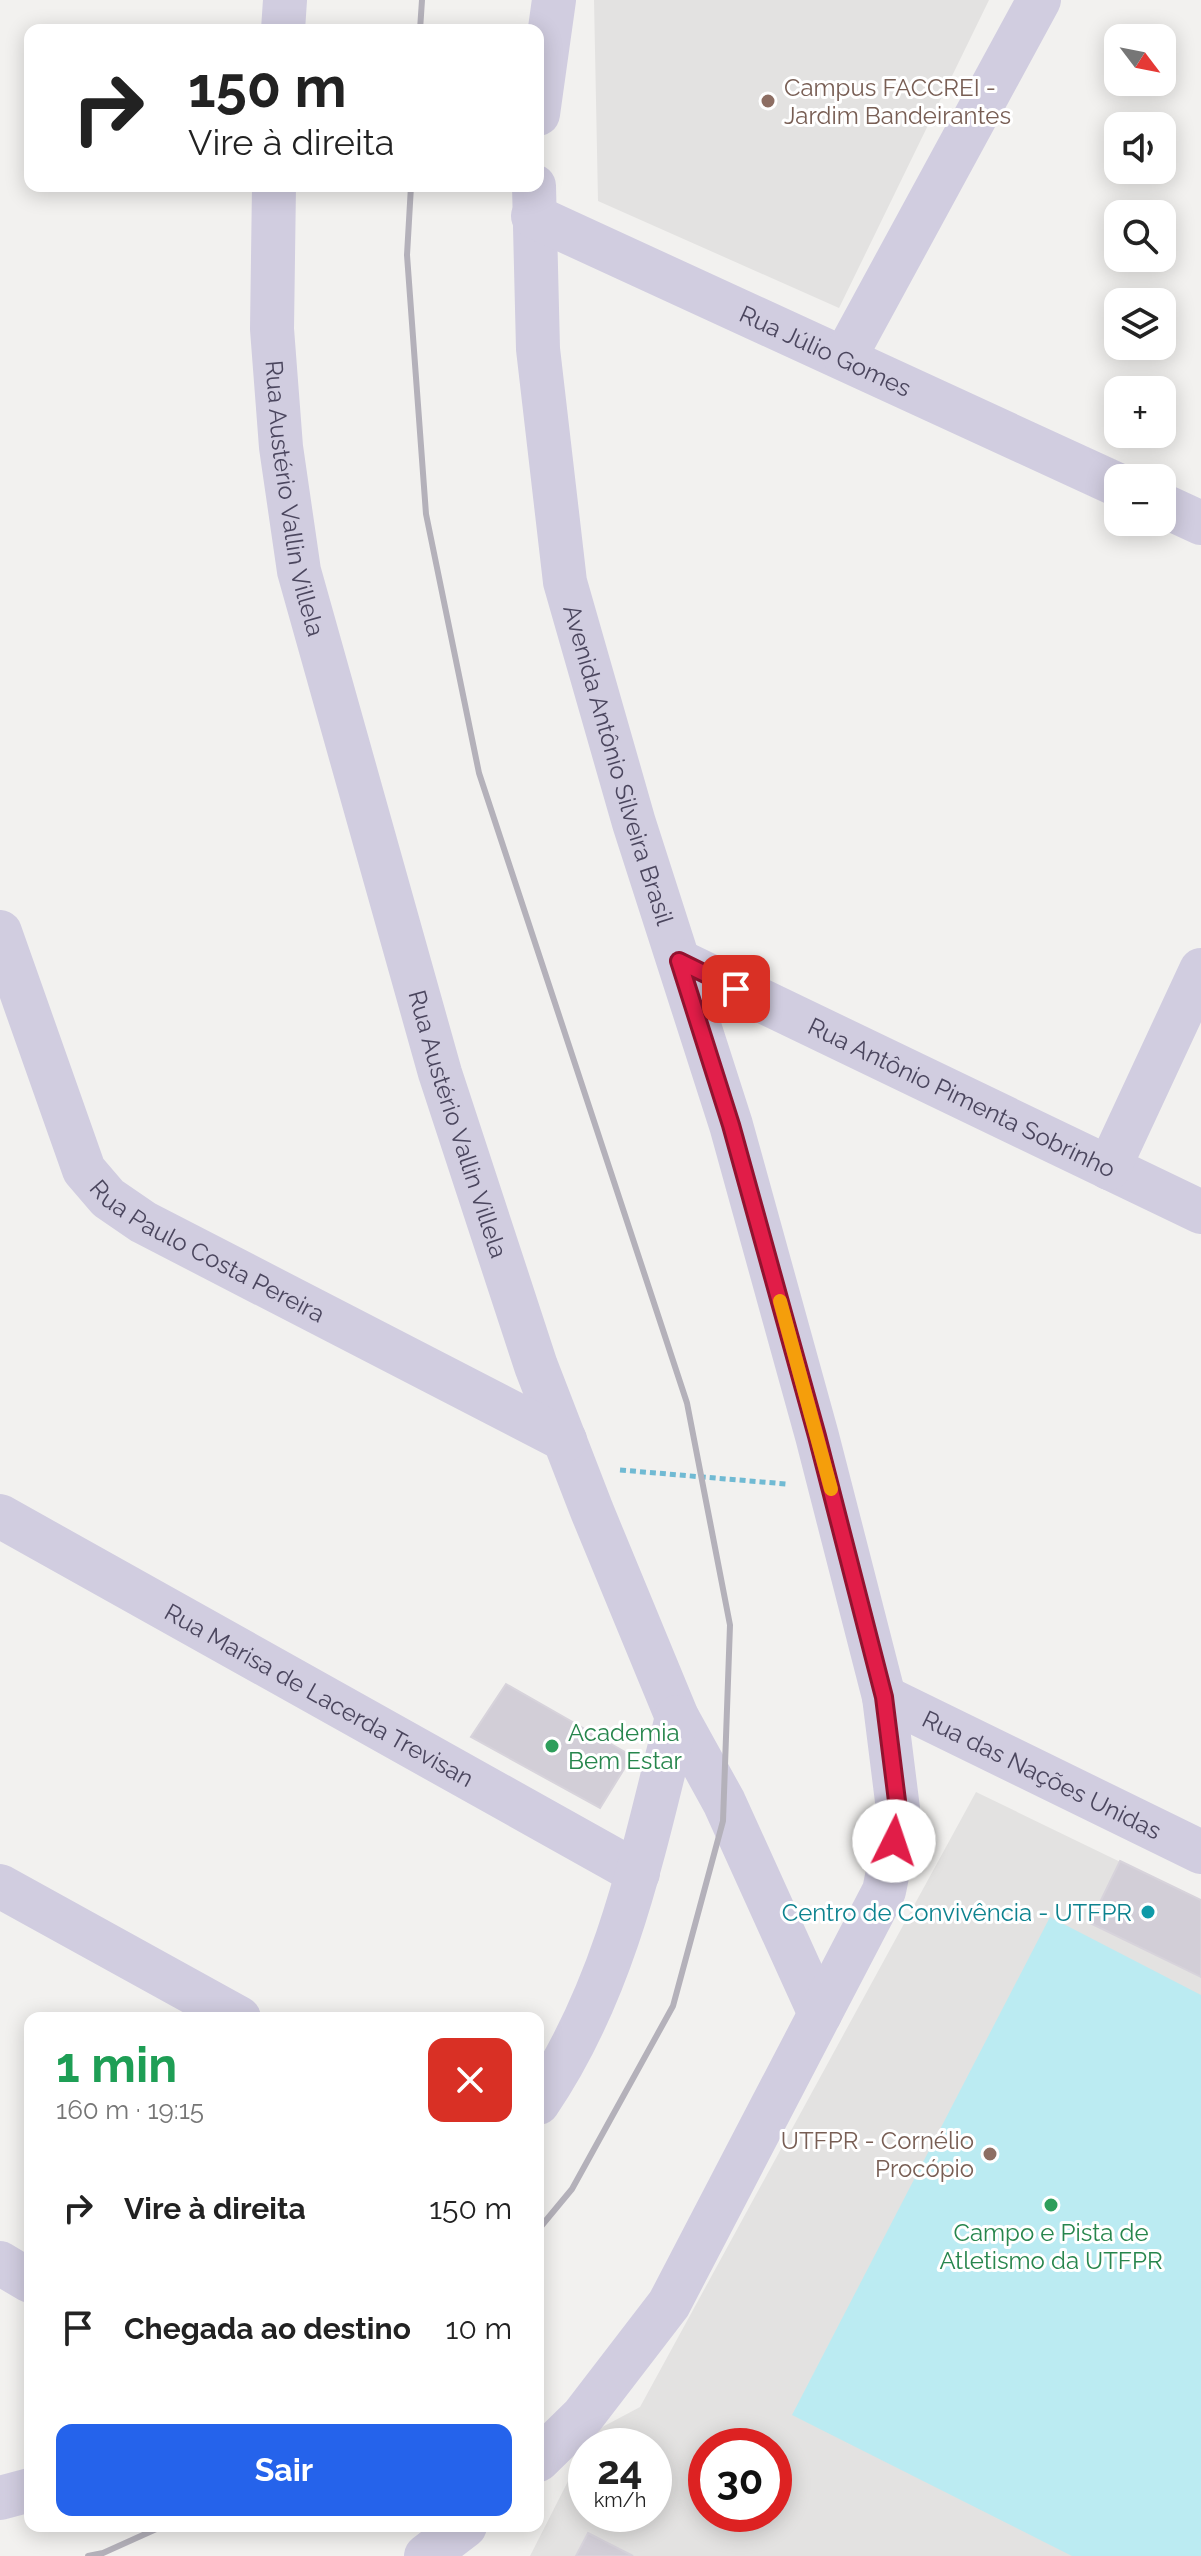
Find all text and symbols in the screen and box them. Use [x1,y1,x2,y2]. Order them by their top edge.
north arrow [1104,24,1176,96]
map controls [1104,24,1176,536]
text: 150 m [188,54,347,120]
icon: right [56,56,160,160]
place label: Campus FACCREI - Jardim Bandeirantes [784,73,1011,130]
marker: Campus FACCREI - Jardim Bandeirantes [759,92,777,110]
button: sound [1104,112,1176,184]
text: Vire à direita [188,121,394,163]
button: search [1104,200,1176,272]
button: layers [1104,288,1176,360]
street label: Rua Júlio Gomes [735,299,916,402]
street label: Rua Austério Vallin Villela [260,359,331,639]
button: + [1104,376,1176,448]
button: − [1104,464,1176,536]
street label: Avenida Antônio Silveira Brasil [558,601,680,929]
pin [702,955,770,1023]
icon: arrive [714,967,758,1011]
street label: Rua Austério Vallin Villela [403,987,514,1261]
street label: Rua Antônio Pimenta Sobrinho [804,1011,1120,1183]
street label: Rua Paulo Costa Pereira [84,1173,330,1328]
street label: Rua Marisa de Lacerda Trevisan [160,1597,479,1793]
street label: Rua das Nações Unidas [918,1704,1166,1845]
place label: Academia Bem Estar [568,1718,683,1775]
marker: Academia Bem Estar [543,1737,561,1755]
position arrow [852,1799,936,1883]
place label: Centro de Convivência - UTFPR [782,1898,1132,1927]
marker: Centro de Convivência - UTFPR [1139,1903,1157,1921]
text: 1 min [56,2037,177,2093]
button: close [428,2038,512,2122]
text: 160 m · 19:15 [56,2095,204,2125]
place label: UTFPR - Cornélio Procópio [781,2126,974,2183]
marker: UTFPR - Cornélio Procópio [981,2145,999,2163]
icon: right [56,2186,100,2230]
text: Vire à direita [124,2191,306,2226]
text: 150 m [429,2191,512,2226]
marker: Campo e Pista de Atletismo da UTFPR [1042,2196,1060,2214]
place label: Campo e Pista de Atletismo da UTFPR [939,2218,1163,2275]
icon: arrive [56,2306,100,2350]
text: Chegada ao destino [124,2311,411,2346]
text: 10 m [446,2311,512,2346]
button: Sair [56,2424,512,2516]
speed limit sign: 30 [688,2428,792,2532]
text: 24 [597,2446,643,2493]
text: km/h [594,2488,646,2512]

